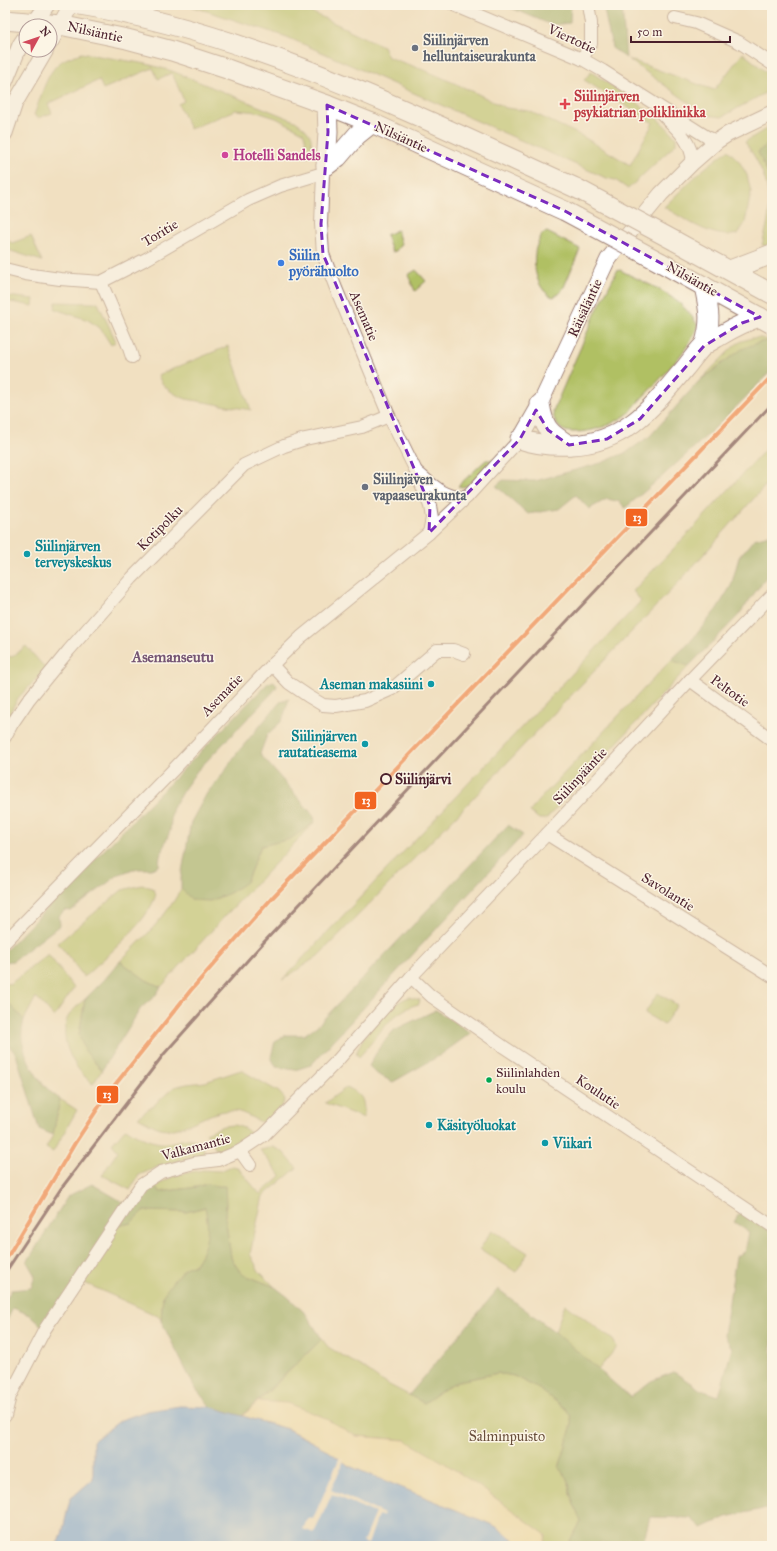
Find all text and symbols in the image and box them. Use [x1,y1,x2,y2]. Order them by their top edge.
north arrow [18,18,58,58]
street label: Nilsiäntie [66,18,125,46]
scale bar [631,18,730,44]
street label: Viertotie [544,20,599,58]
text: N [37,24,54,40]
text: 50 m [637,25,662,39]
place label: Siilinjärven helluntaiseurakunta [422,32,537,65]
marker: Siilinjärven helluntaiseurakunta [410,43,420,53]
place label: Siilinjärven psykiatrian poliklinikka [573,88,707,122]
marker: Siilinjärven psykiatrian poliklinikka [559,98,571,110]
street label: Nilsiäntie [372,118,430,156]
place label: Hotelli Sandels [233,147,321,164]
marker: Hotelli Sandels [220,150,230,160]
street label: Toritie [139,216,181,250]
place label: Siilin pyörähuolto [288,247,359,281]
marker: Siilin pyörähuolto [276,258,286,268]
street label: Nilsiäntie [663,258,721,300]
street label: Räisäläntie [564,276,606,340]
street label: Asematie [346,288,382,344]
place label: Siilinjäven vapaaseurakunta [372,471,467,505]
marker: Siilinjäven vapaaseurakunta [360,482,370,492]
street label: Kotipolku [134,501,187,554]
line badge: 13 [625,508,648,527]
text: 13 [633,511,641,525]
place label: Siilinjärven terveyskeskus [34,538,111,572]
marker: Siilinjärven terveyskeskus [22,549,32,559]
district label: Asemanseutu [131,648,214,666]
street label: Asematie [197,670,247,721]
street label: Peltotie [707,671,753,711]
place label: Aseman makasiini [319,676,423,693]
marker: Aseman makasiini [426,679,436,689]
place label: Siilinjärven rautatieasema [277,728,358,761]
marker: Siilinjärven rautatieasema [360,739,370,749]
street label: Siilinpääntie [549,744,611,808]
place label: Siilinjärvi [395,771,451,789]
marker: Siilinjärvi [380,773,392,785]
line badge: 13 [354,791,377,810]
text: 13 [362,794,370,808]
street label: Savolantie [638,869,698,915]
place label: Siilinlahden koulu [496,1065,560,1097]
street label: Koulutie [572,1071,624,1113]
marker: Siilinlahden koulu [484,1075,494,1085]
line badge: 13 [96,1085,119,1104]
text: 13 [103,1088,111,1102]
place label: Käsityöluokat [437,1117,516,1135]
marker: Käsityöluokat [424,1120,434,1130]
street label: Valkamantie [159,1130,232,1165]
place label: Viikari [552,1135,592,1152]
marker: Viikari [540,1138,550,1148]
park label: Salminpuisto [469,1428,545,1445]

